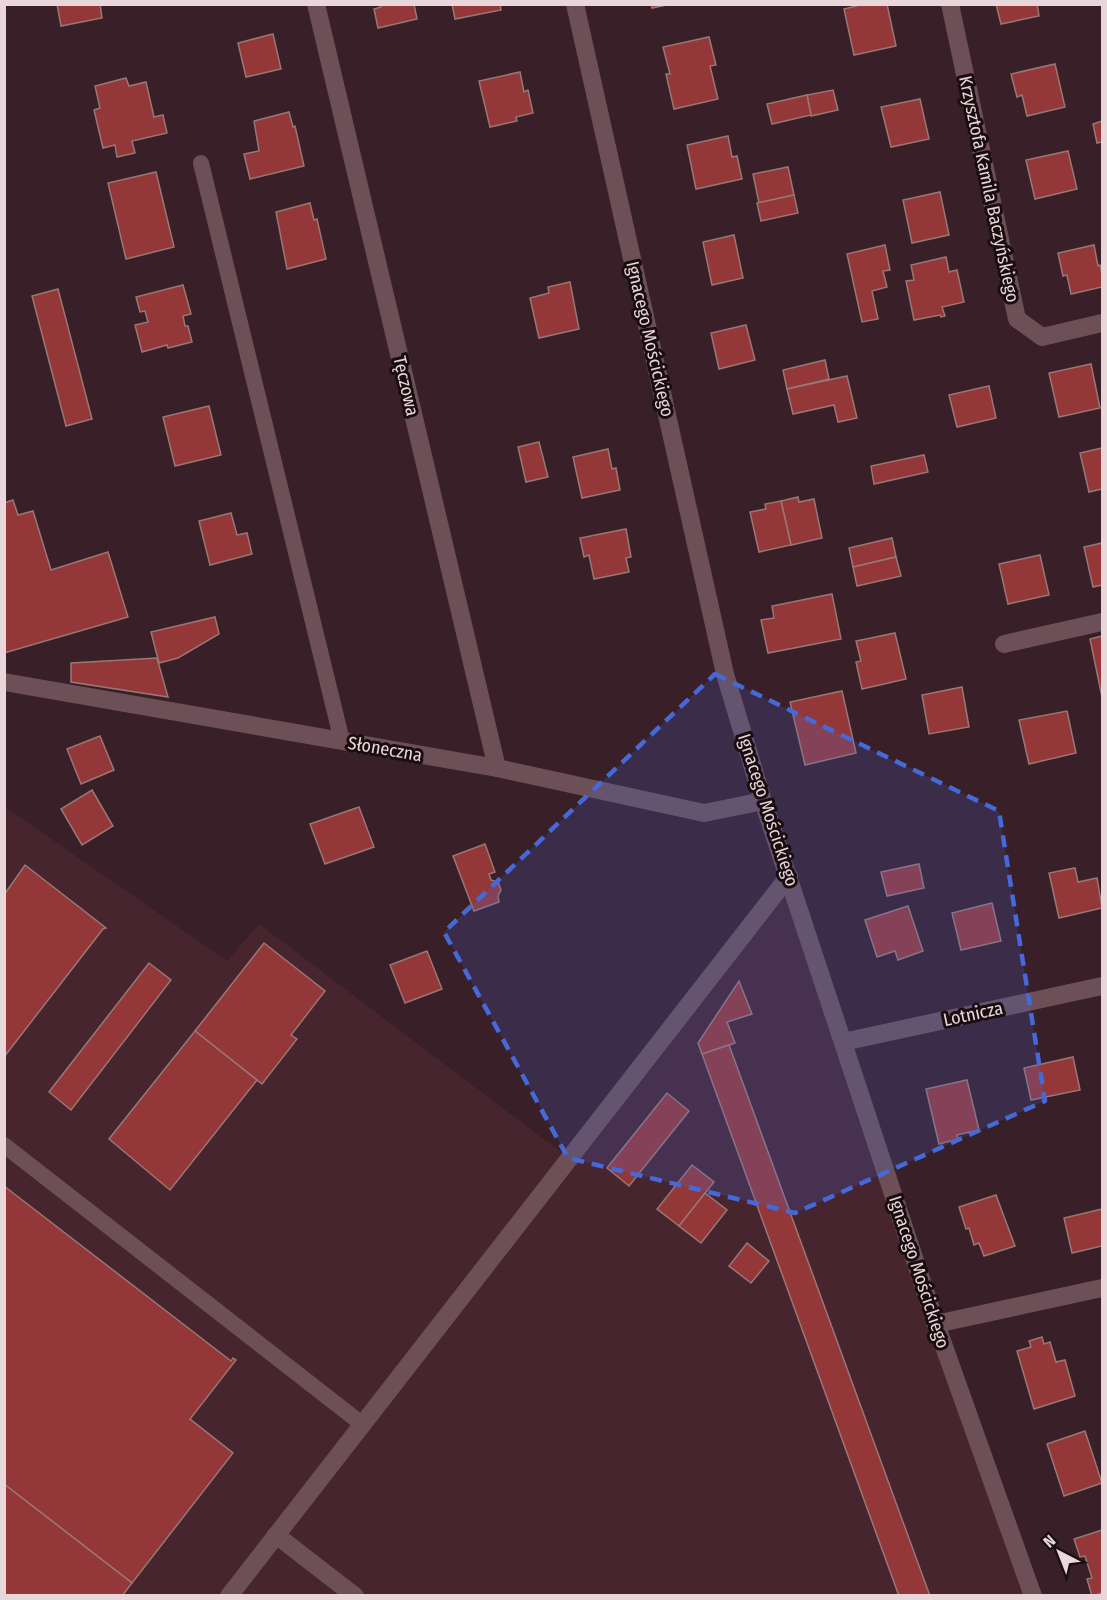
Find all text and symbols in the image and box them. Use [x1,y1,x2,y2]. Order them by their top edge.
street label: Krzysztofa Kamila Baczyńskiego [954,74,1024,304]
street label: Ignacego Mościckiego [621,259,679,419]
street label: Tęczowa [388,354,424,418]
street label: Ignacego Mościckiego [733,731,803,889]
street label: Słoneczna [346,732,424,766]
street label: Lotnicza [941,997,1005,1031]
street label: Ignacego Mościckiego [884,1193,954,1351]
north arrow [1029,1522,1089,1582]
text: N [1039,1531,1059,1551]

